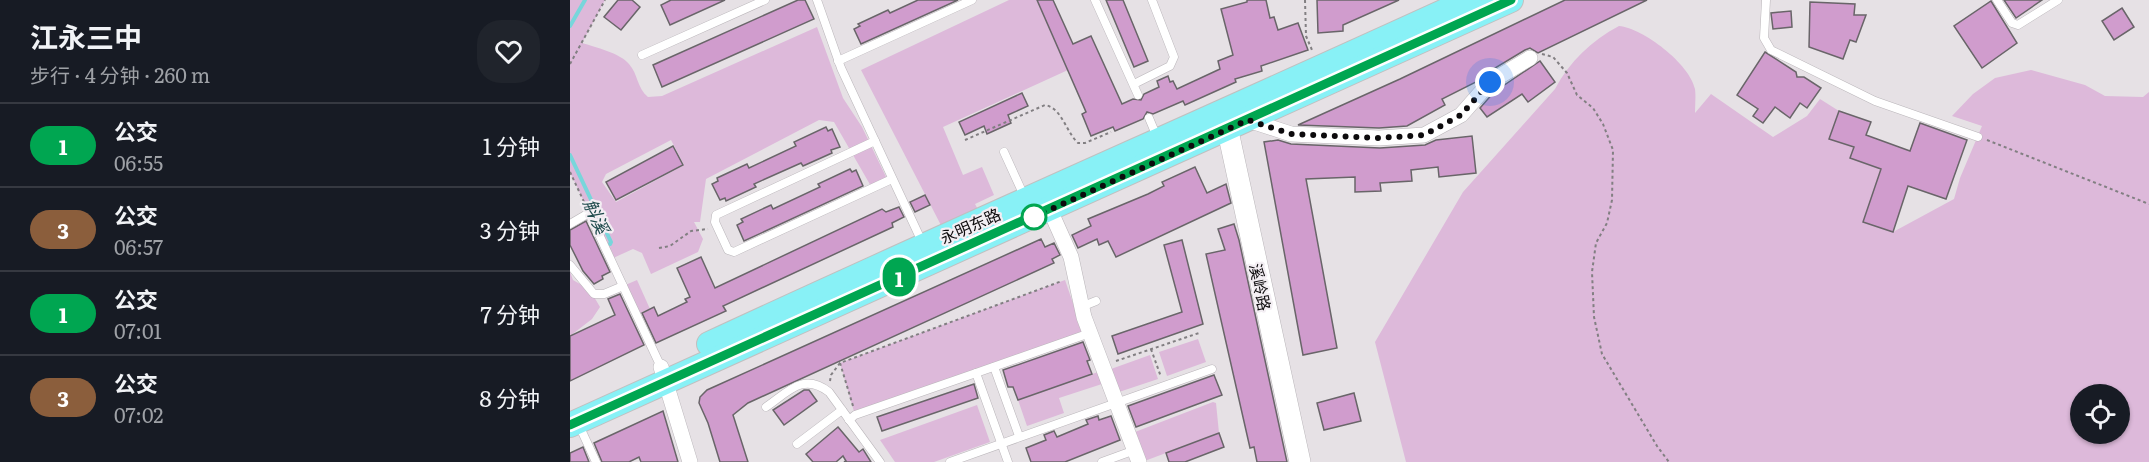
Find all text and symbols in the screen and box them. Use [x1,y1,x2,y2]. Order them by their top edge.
text: 江永三中 [30,15,142,57]
button: heart [477,20,540,83]
text: 步行 · 4 分钟 · 260 m [30,59,210,89]
your location [1475,67,1505,97]
text: 公交 [114,114,158,147]
text: 1 分钟 [483,129,540,162]
text: 1 [59,130,67,161]
text: 06:55 [114,147,163,177]
water label: 斛溪 [577,194,617,240]
text: 公交 [114,198,158,231]
street label: 永明东路 [936,201,1004,249]
unlabelled marker [1021,204,1047,230]
text: 3 分钟 [480,213,540,246]
text: 3 [57,214,69,245]
text: 06:57 [114,231,163,261]
line badge: 1 [880,258,918,296]
street label: 溪岭路 [1244,261,1278,313]
text: 1 [895,262,903,293]
text: 公交 [114,282,158,315]
text: 7 分钟 [480,297,540,330]
text: 1 [59,298,67,329]
text: 07:01 [114,315,162,345]
text: 公交 [114,366,158,399]
text: 8 分钟 [479,381,540,414]
text: 3 [57,382,69,413]
map controls [2070,384,2130,444]
button: locate [2070,384,2130,444]
text: 07:02 [114,399,163,429]

